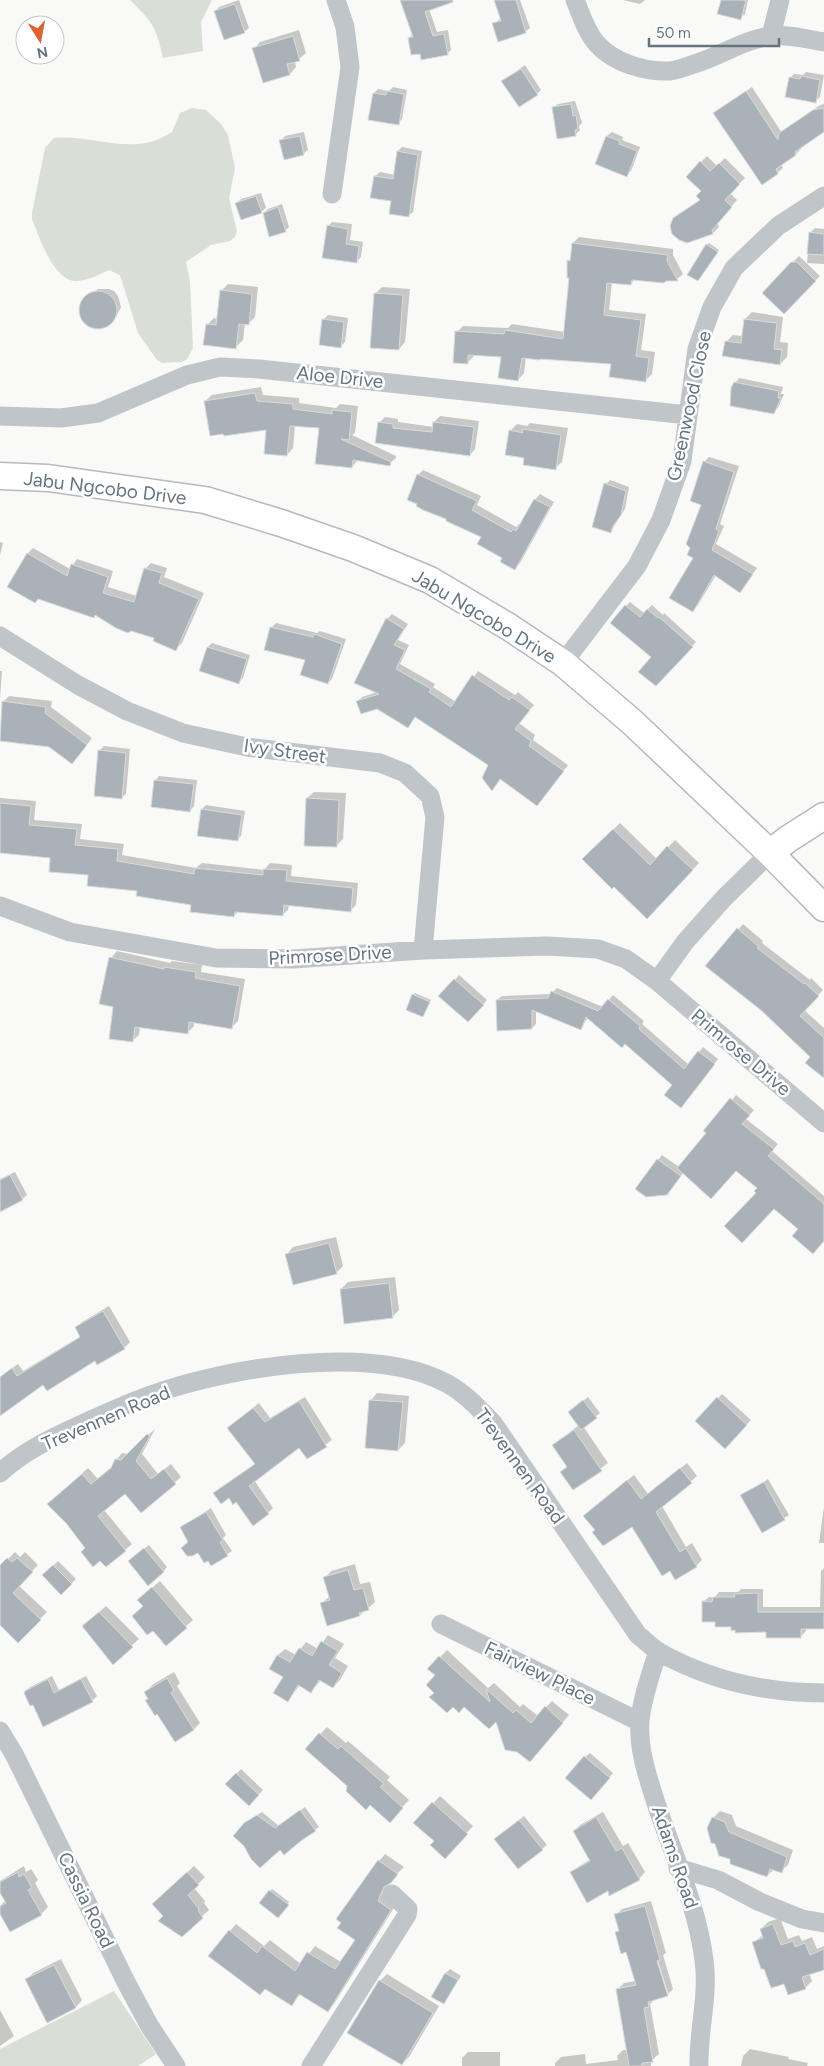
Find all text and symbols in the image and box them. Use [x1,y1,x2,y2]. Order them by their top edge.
north arrow [15,15,65,65]
scale bar [649,15,779,47]
text: 50 m [656,24,691,42]
text: N [35,43,49,62]
street label: Greenwood Close [662,329,716,483]
street label: Aloe Drive [295,361,385,393]
street label: Jabu Ngcobo Drive [22,467,188,509]
street label: Jabu Ngcobo Drive [408,564,560,668]
street label: Ivy Street [242,734,328,768]
street label: Primrose Drive [268,940,392,970]
street label: Primrose Drive [686,1004,796,1100]
street label: Trevennen Road [39,1381,173,1455]
street label: Trevennen Road [470,1404,570,1528]
street label: Fairview Place [481,1636,599,1710]
street label: Adams Road [647,1803,703,1911]
street label: Cassia Road [53,1848,119,1952]

